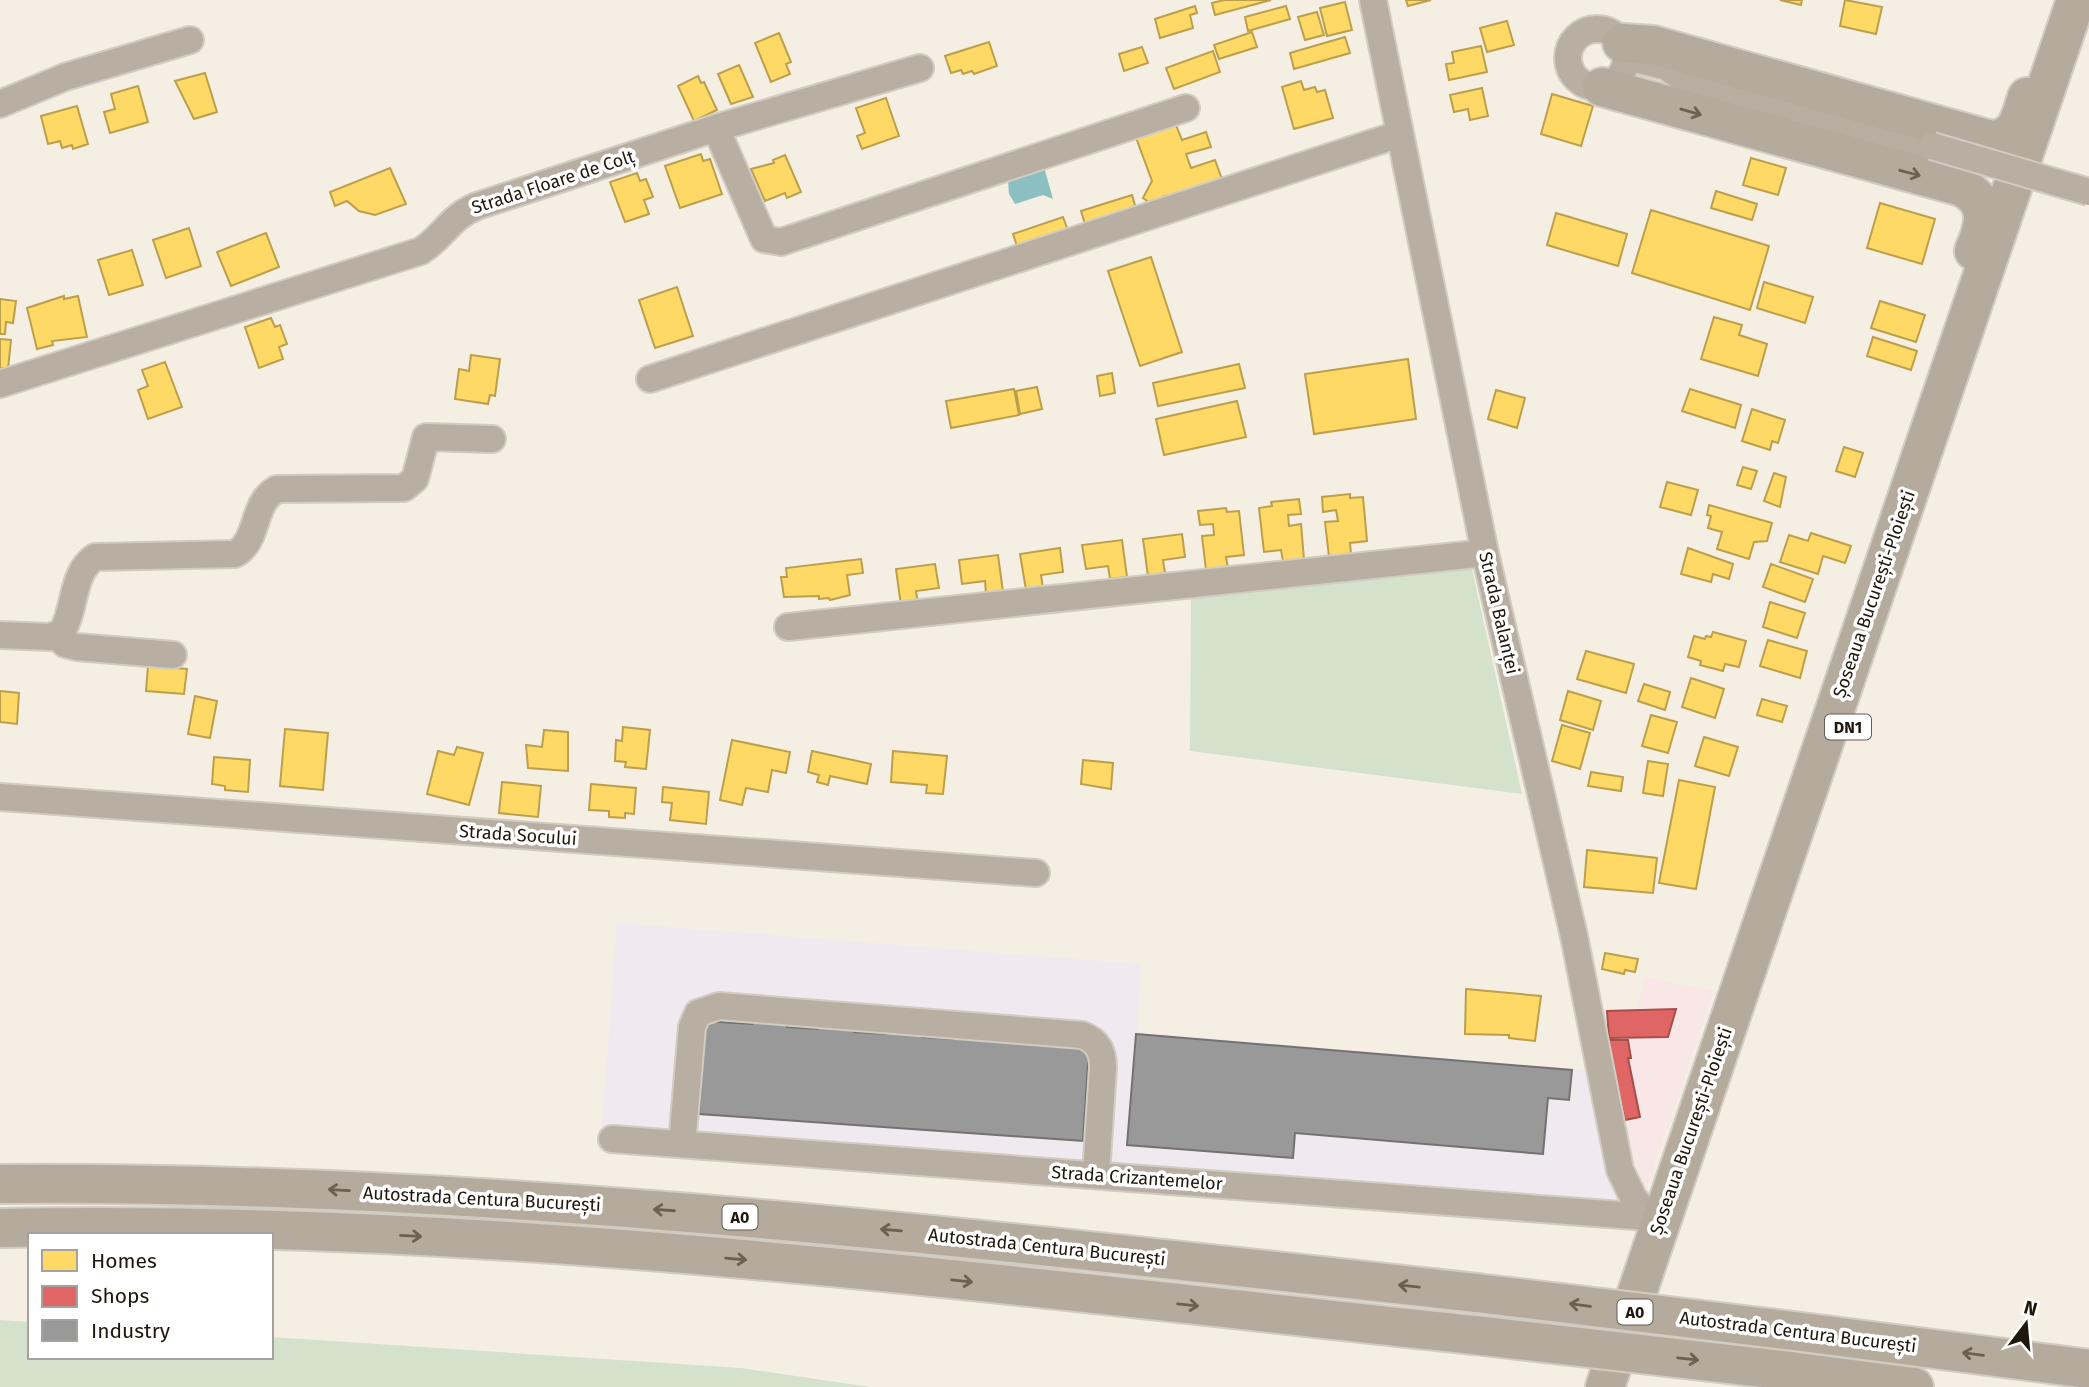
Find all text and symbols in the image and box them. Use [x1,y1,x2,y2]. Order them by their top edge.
one-way arrow [1680,107,1702,120]
street label: Strada Floare de Colț [469,145,638,220]
one-way arrow [1898,167,1921,180]
street label: Șoseaua București-Ploiești [1828,487,1921,701]
street label: Strada Balanței [1473,550,1524,677]
road number: DN1 [1825,714,1871,740]
street label: Strada Socului [458,820,578,850]
street label: Șoseaua București-Ploiești [1645,1024,1738,1238]
street label: Strada Crizantemelor [1051,1161,1223,1195]
street label: Autostrada Centura București [362,1182,602,1217]
one-way arrow [328,1184,351,1197]
one-way arrow [653,1203,676,1216]
road number: A0 [722,1204,758,1230]
one-way arrow [880,1224,902,1237]
street label: Autostrada Centura București [927,1224,1167,1271]
one-way arrow [399,1230,422,1243]
legend [28,1233,273,1359]
text: Homes [91,1248,157,1274]
one-way arrow [724,1253,746,1266]
one-way arrow [950,1275,973,1288]
one-way arrow [1398,1279,1421,1292]
text: Shops [91,1283,149,1309]
north arrow [1991,1289,2061,1359]
text: N [2021,1295,2040,1321]
one-way arrow [1177,1299,1199,1312]
one-way arrow [1569,1299,1592,1312]
road number: A0 [1618,1300,1652,1324]
street label: Autostrada Centura București [1678,1307,1918,1358]
text: Industry [91,1318,171,1344]
one-way arrow [1962,1348,1985,1361]
one-way arrow [1676,1353,1699,1366]

